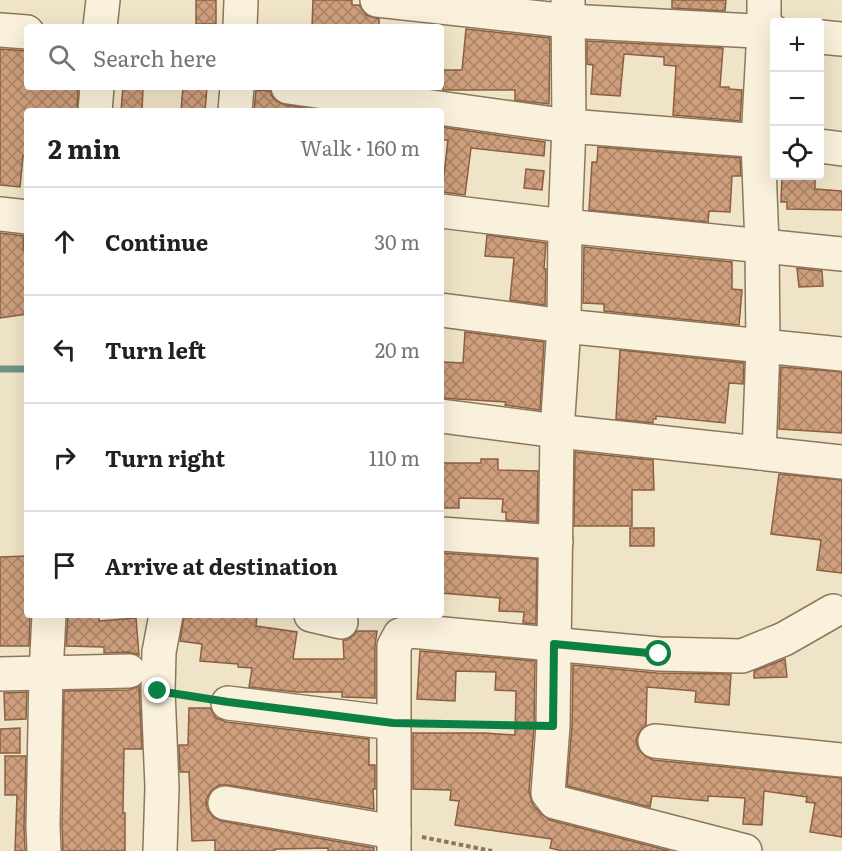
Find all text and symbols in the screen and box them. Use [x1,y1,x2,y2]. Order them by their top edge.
map controls [770,18,824,180]
button: + [770,18,824,72]
search box [24,24,444,90]
icon: search [45,41,78,74]
text: Search here [93,41,216,74]
button: − [770,72,824,126]
button: locate [770,126,824,180]
text: 2 min [48,128,121,167]
text: Walk · 160 m [300,132,420,162]
icon: ahead [48,225,81,258]
text: Continue [105,225,208,258]
text: 30 m [374,226,420,256]
icon: left [48,333,81,366]
text: Turn left [105,333,206,366]
text: 20 m [375,334,420,364]
icon: right [48,441,81,474]
text: Turn right [105,441,225,474]
text: 110 m [369,442,420,472]
icon: arrive [48,549,81,582]
text: Arrive at destination [105,549,338,582]
route start [645,640,671,666]
route end [144,677,170,703]

